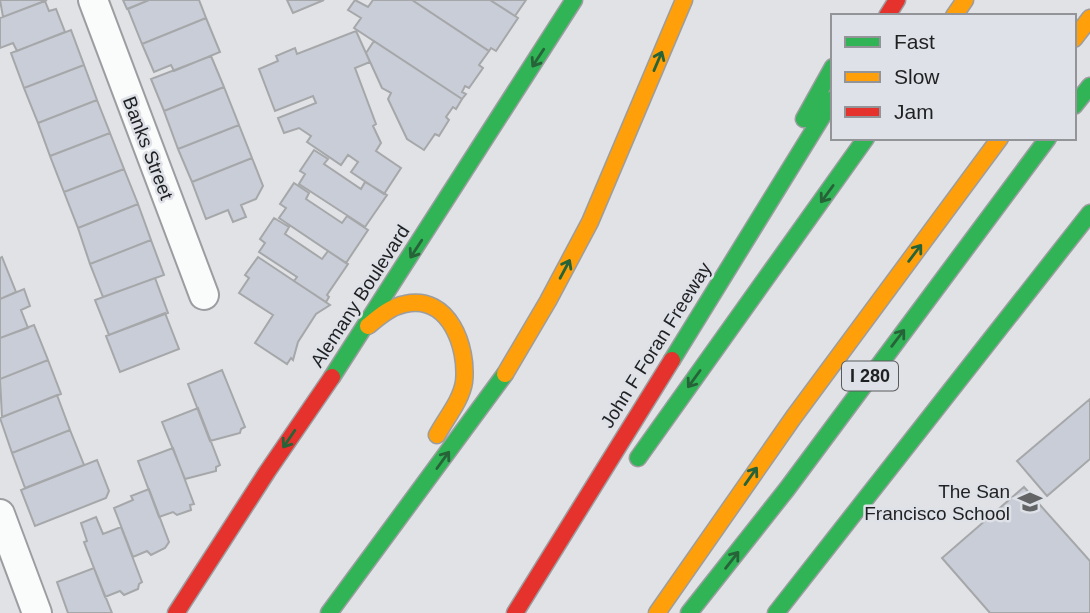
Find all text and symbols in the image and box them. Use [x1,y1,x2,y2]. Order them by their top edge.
legend [831,14,1076,140]
text: Fast [894,30,935,53]
one-way arrow [530,47,544,67]
one-way arrow [652,51,665,72]
text: Slow [894,65,940,88]
street label: Banks Street [119,93,178,203]
text: Jam [894,100,934,123]
one-way arrow [819,184,834,203]
street label: Alemany Boulevard [306,221,414,371]
one-way arrow [408,239,422,259]
one-way arrow [907,245,922,263]
street label: John F Foran Freeway [596,258,716,432]
one-way arrow [559,259,573,279]
one-way arrow [890,330,905,348]
road number: I 280 [842,362,898,390]
one-way arrow [687,369,702,388]
one-way arrow [282,429,297,448]
one-way arrow [435,451,450,470]
one-way arrow [744,467,758,486]
place label: The San Francisco School [864,481,1010,524]
school or university icon: The San Francisco School [1016,488,1044,516]
one-way arrow [724,551,740,569]

